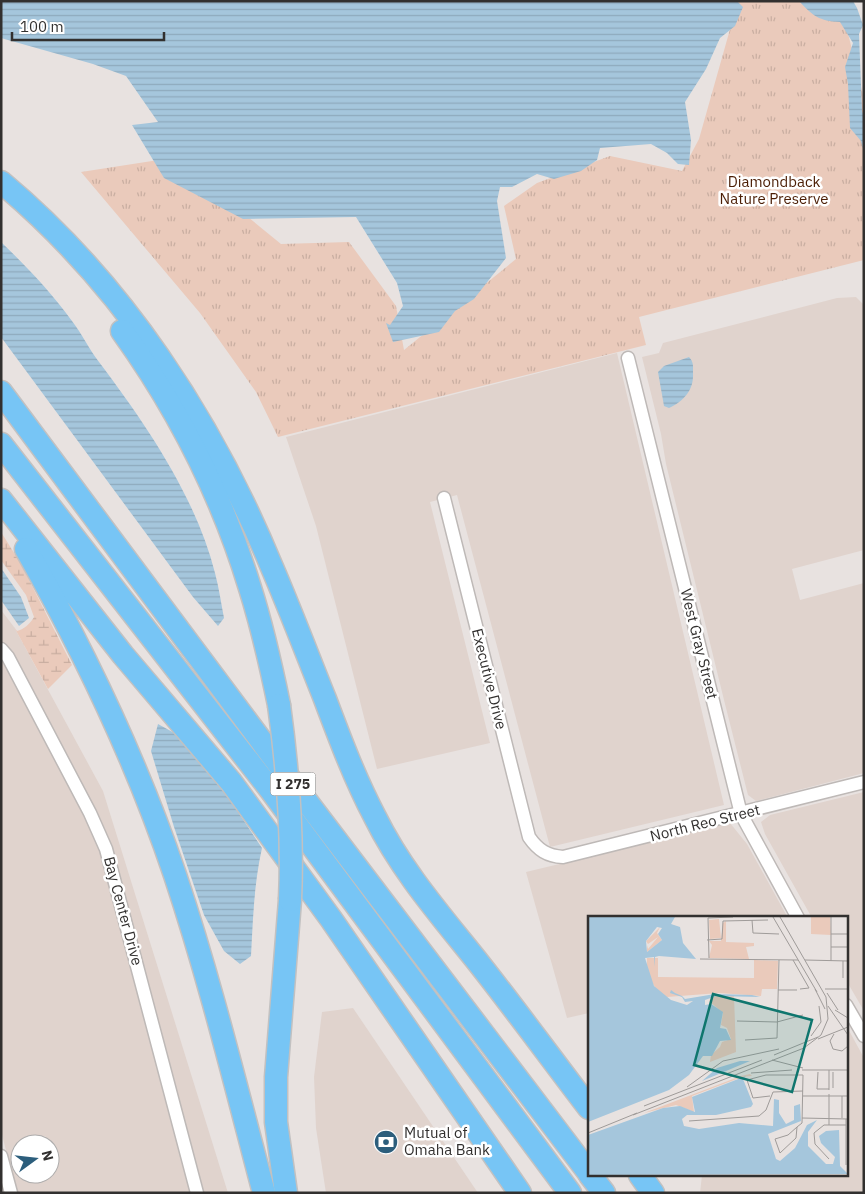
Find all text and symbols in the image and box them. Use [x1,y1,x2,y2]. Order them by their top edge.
scale bar [12,10,165,42]
text: 100 m [20,17,64,36]
park label: Diamondback Nature Preserve [720,172,828,208]
street label: West Gray Street [677,587,722,701]
street label: Executive Drive [468,626,511,731]
road number: I 275 [270,772,316,796]
street label: North Reo Street [648,800,762,845]
street label: Bay Center Drive [100,854,147,967]
inset map [588,916,848,1176]
place label: Mutual of Omaha Bank [404,1123,490,1159]
bank icon: Mutual of Omaha Bank [373,1129,399,1155]
north arrow [10,1134,60,1184]
text: N [38,1148,58,1163]

